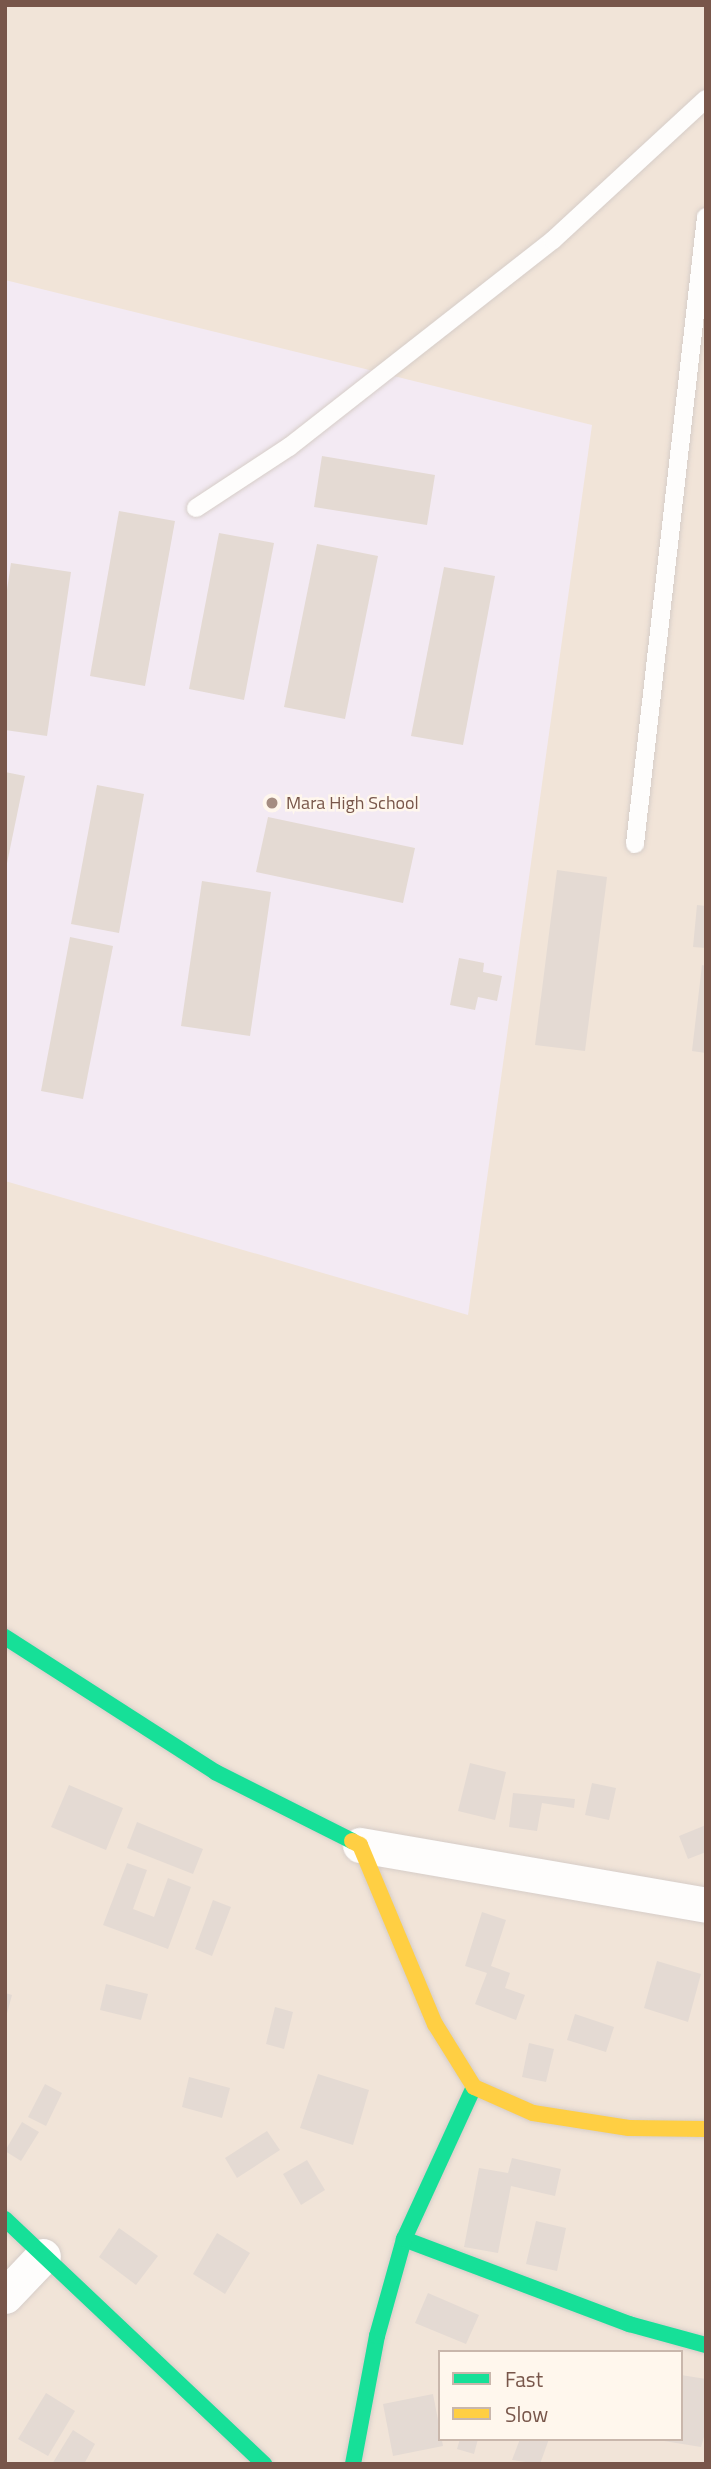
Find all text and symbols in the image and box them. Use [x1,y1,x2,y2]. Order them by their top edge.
place label: Mara High School [286,792,419,814]
marker: Mara High School [264,795,280,811]
legend [438,2350,683,2441]
text: Fast [505,2363,543,2395]
text: Slow [505,2398,548,2430]

